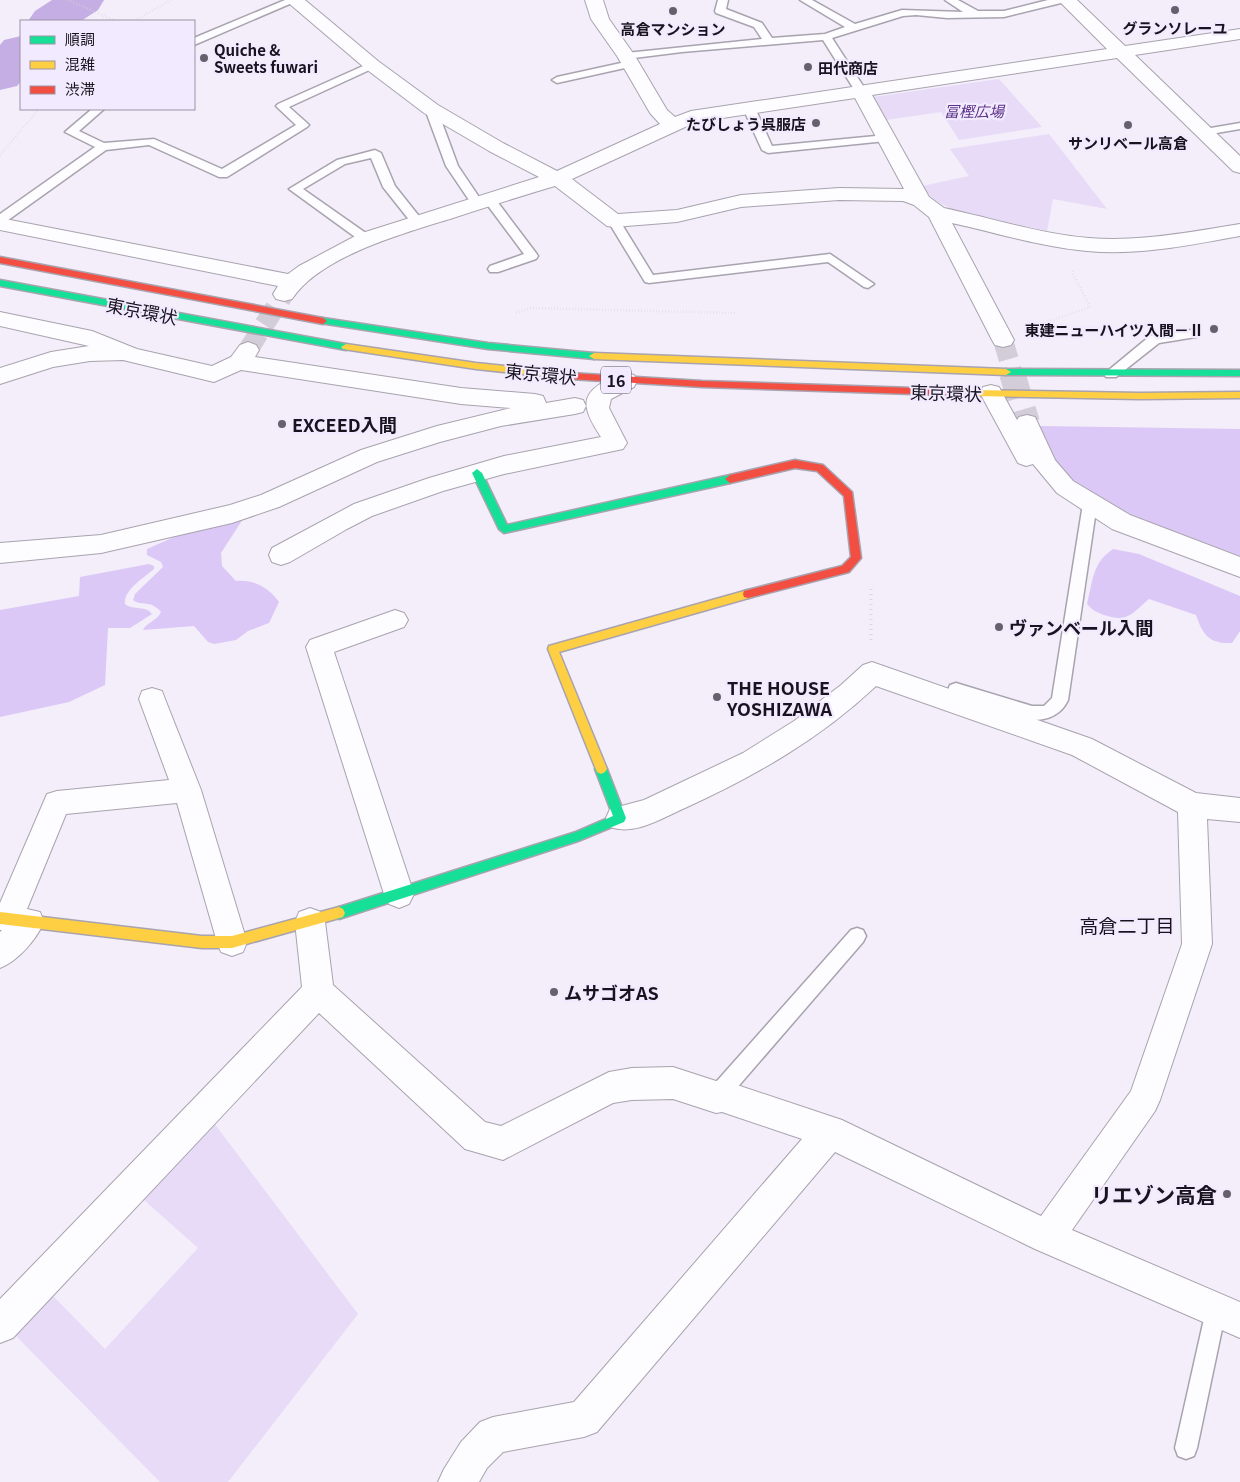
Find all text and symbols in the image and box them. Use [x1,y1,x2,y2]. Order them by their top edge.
marker: グランソレーユ [1169,4,1181,16]
marker: 高倉マンション [667,5,679,17]
place label: グランソレーユ [1122,17,1228,38]
place label: 高倉マンション [620,18,726,39]
legend [20,20,195,110]
text: 順調 [65,28,95,49]
place label: Quiche & Sweets fuwari [214,39,318,77]
marker: Quiche & Sweets fuwari [198,52,210,64]
text: 混雑 [65,53,95,74]
place label: 田代商店 [818,57,878,78]
marker: 田代商店 [802,61,814,73]
text: 渋滞 [65,78,95,99]
park label: 冨樫広場 [944,100,1006,121]
place label: たびしょう呉服店 [686,113,806,134]
marker: たびしょう呉服店 [810,117,822,129]
marker: サンリベール高倉 [1122,119,1134,131]
place label: サンリベール高倉 [1068,132,1188,153]
street label: 東京環状 [104,290,180,330]
place label: 東建ニューハイツ入間－Ⅱ [1025,319,1204,340]
marker: 東建ニューハイツ入間－Ⅱ [1208,323,1220,335]
street label: 東京環状 [504,356,578,390]
road number: 16 [601,366,631,394]
street label: 東京環状 [910,378,982,406]
place label: EXCEED入間 [292,411,397,437]
marker: EXCEED入間 [276,418,288,430]
place label: ヴァンベール入間 [1009,614,1153,640]
marker: ヴァンベール入間 [993,621,1005,633]
place label: THE HOUSE YOSHIZAWA [726,674,833,721]
marker: THE HOUSE YOSHIZAWA [711,691,723,703]
district label: 高倉二丁目 [1079,911,1175,938]
place label: ムサゴオAS [564,979,659,1005]
marker: ムサゴオAS [548,986,560,998]
place label: リエゾン高倉 [1091,1179,1217,1209]
marker: リエゾン高倉 [1221,1188,1233,1200]

